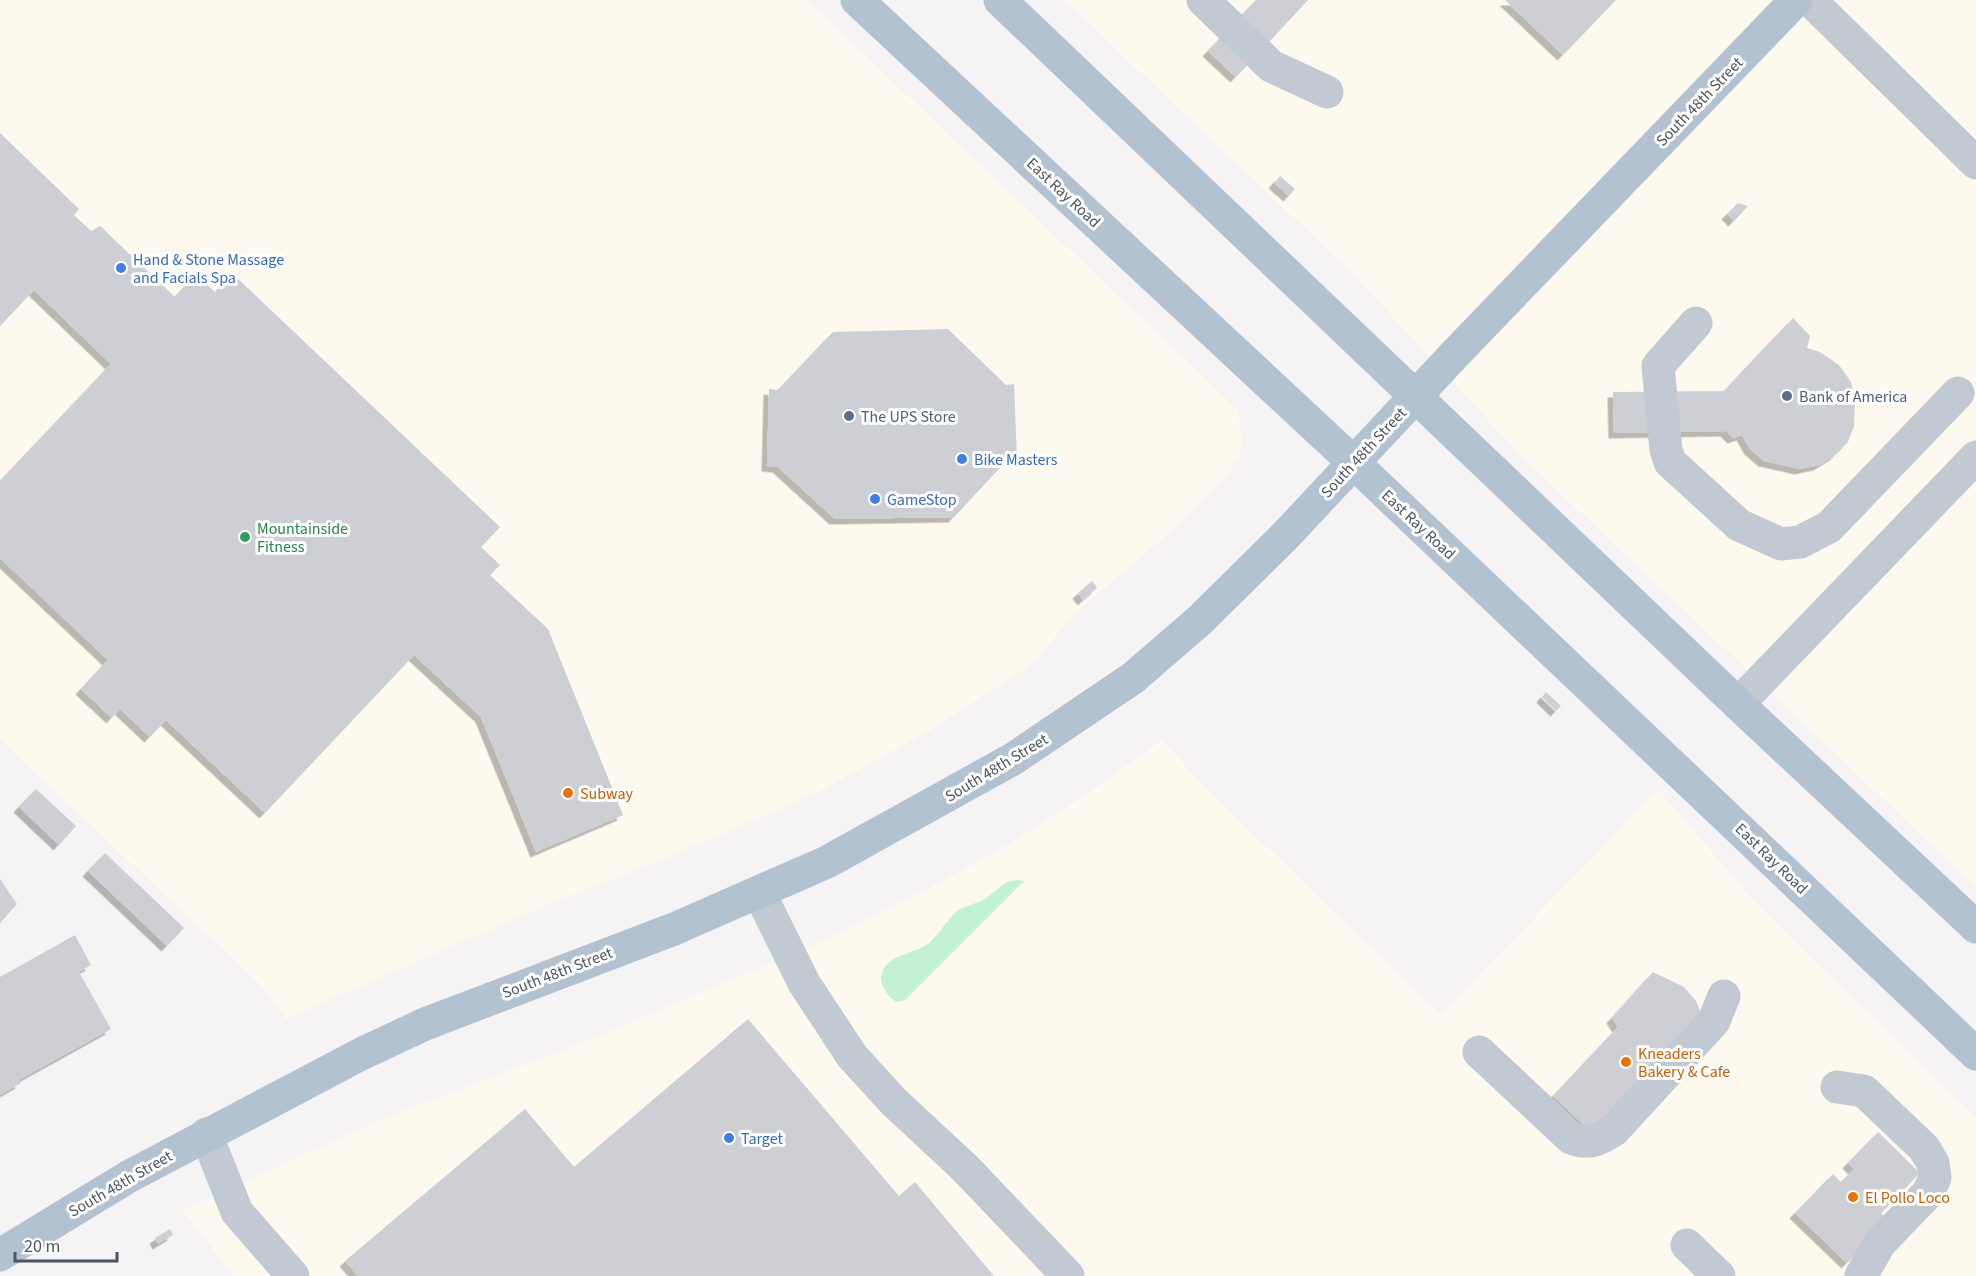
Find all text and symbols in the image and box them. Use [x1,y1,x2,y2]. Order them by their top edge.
street label: South 48th Street [1651,52,1749,151]
street label: East Ray Road [1022,153,1105,233]
place label: Hand & Stone Massage and Facials Spa [133,249,284,289]
marker: Hand & Stone Massage and Facials Spa [114,261,128,275]
place label: Bank of America [1799,386,1907,408]
marker: Bank of America [1780,389,1794,403]
street label: South 48th Street [1316,402,1412,503]
place label: The UPS Store [861,406,956,428]
marker: The UPS Store [842,409,856,423]
place label: Bike Masters [974,449,1058,471]
marker: Bike Masters [955,452,969,466]
street label: East Ray Road [1377,485,1460,565]
place label: GameStop [887,489,957,511]
marker: GameStop [868,492,882,506]
place label: Mountainside Fitness [257,518,348,558]
marker: Mountainside Fitness [238,530,252,544]
street label: South 48th Street [941,728,1053,807]
place label: Subway [580,783,633,805]
marker: Subway [561,786,575,800]
street label: East Ray Road [1730,818,1813,899]
street label: South 48th Street [499,942,616,1004]
place label: Kneaders Bakery & Cafe [1638,1043,1730,1083]
marker: Kneaders Bakery & Cafe [1619,1055,1633,1069]
place label: Target [741,1128,783,1150]
marker: Target [722,1131,736,1145]
street label: South 48th Street [65,1145,177,1223]
place label: El Pollo Loco [1865,1187,1950,1209]
marker: El Pollo Loco [1846,1190,1860,1204]
scale bar [15,1225,117,1263]
text: 20 m [24,1234,60,1259]

